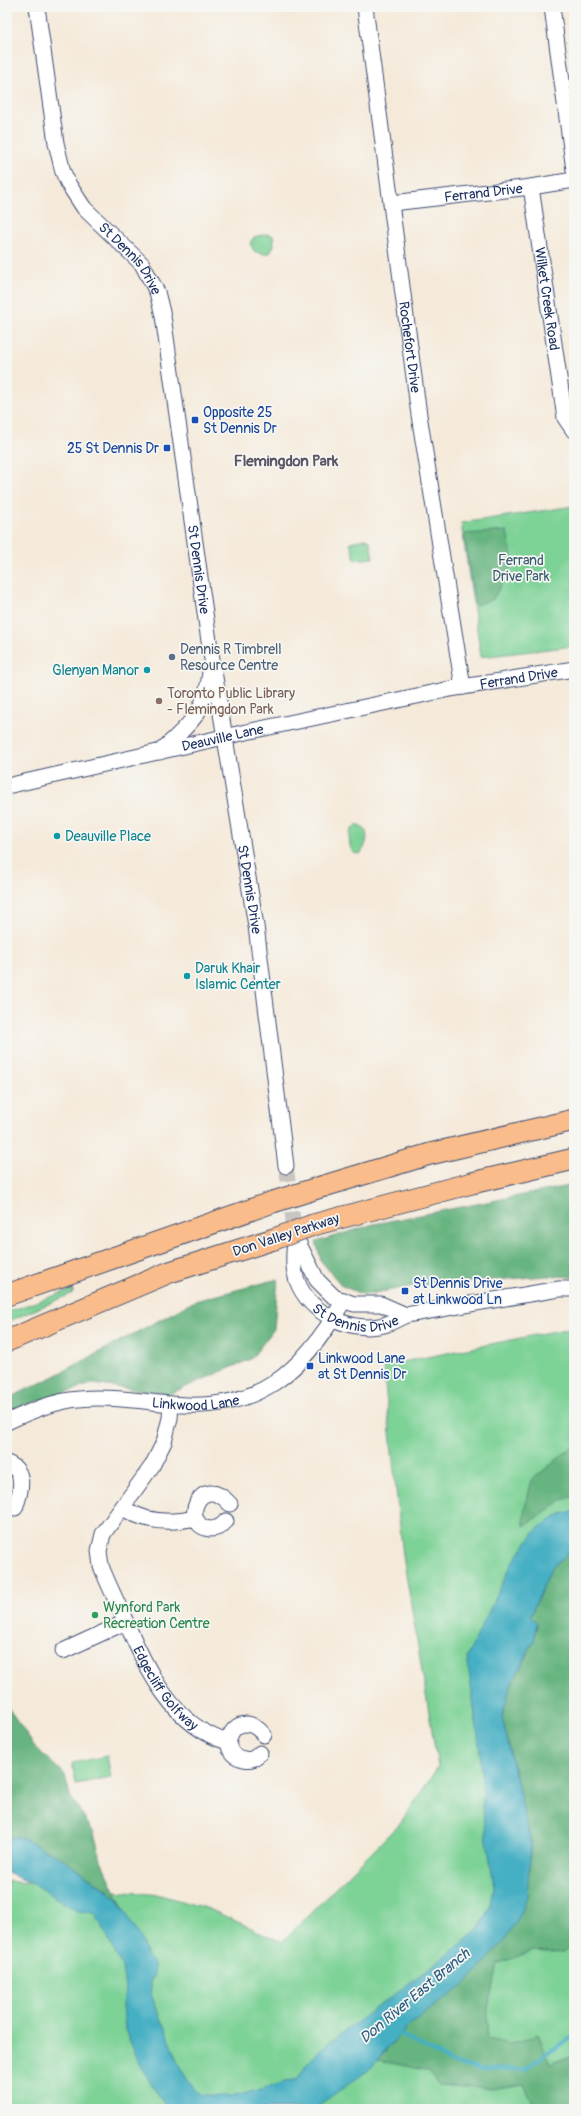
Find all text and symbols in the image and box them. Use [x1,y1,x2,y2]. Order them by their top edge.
street label: Ferrand Drive [443,180,524,205]
street label: St Dennis Drive [95,219,165,298]
street label: Wilket Creek Road [531,246,563,352]
street label: Rochefort Drive [396,300,424,394]
place label: Opposite 25 St Dennis Dr [203,404,277,437]
marker: Opposite 25 St Dennis Dr [190,415,200,425]
place label: 25 St Dennis Dr [67,440,159,457]
marker: 25 St Dennis Dr [162,443,172,453]
district label: Flemingdon Park [234,452,339,471]
street label: St Dennis Drive [184,524,214,615]
park label: Ferrand Drive Park [492,552,550,585]
place label: Dennis R Timbrell Resource Centre [180,641,282,674]
marker: Dennis R Timbrell Resource Centre [167,652,177,662]
place label: Glenyan Manor [52,662,139,679]
street label: Ferrand Drive [478,663,559,693]
marker: Glenyan Manor [142,665,152,675]
place label: Toronto Public Library - Flemingdon Park [167,685,295,718]
marker: Toronto Public Library - Flemingdon Park [154,696,164,706]
street label: Deauville Lane [180,720,265,755]
place label: Deauville Place [65,828,151,845]
marker: Deauville Place [52,831,62,841]
street label: St Dennis Drive [234,844,265,935]
place label: Daruk Khair Islamic Center [195,960,281,993]
marker: Daruk Khair Islamic Center [182,971,192,981]
street label: Don Valley Parkway [231,1210,341,1260]
place label: St Dennis Drive at Linkwood Ln [413,1275,503,1308]
marker: St Dennis Drive at Linkwood Ln [400,1286,410,1296]
street label: St Dennis Drive [309,1300,402,1335]
place label: Linkwood Lane at St Dennis Dr [318,1350,406,1383]
marker: Linkwood Lane at St Dennis Dr [305,1361,315,1371]
street label: Linkwood Lane [151,1391,241,1414]
place label: Wynford Park Recreation Centre [103,1599,210,1632]
marker: Wynford Park Recreation Centre [90,1610,100,1620]
street label: Edgecliff Golfway [130,1643,202,1734]
water label: Don River East Branch [356,1944,475,2048]

